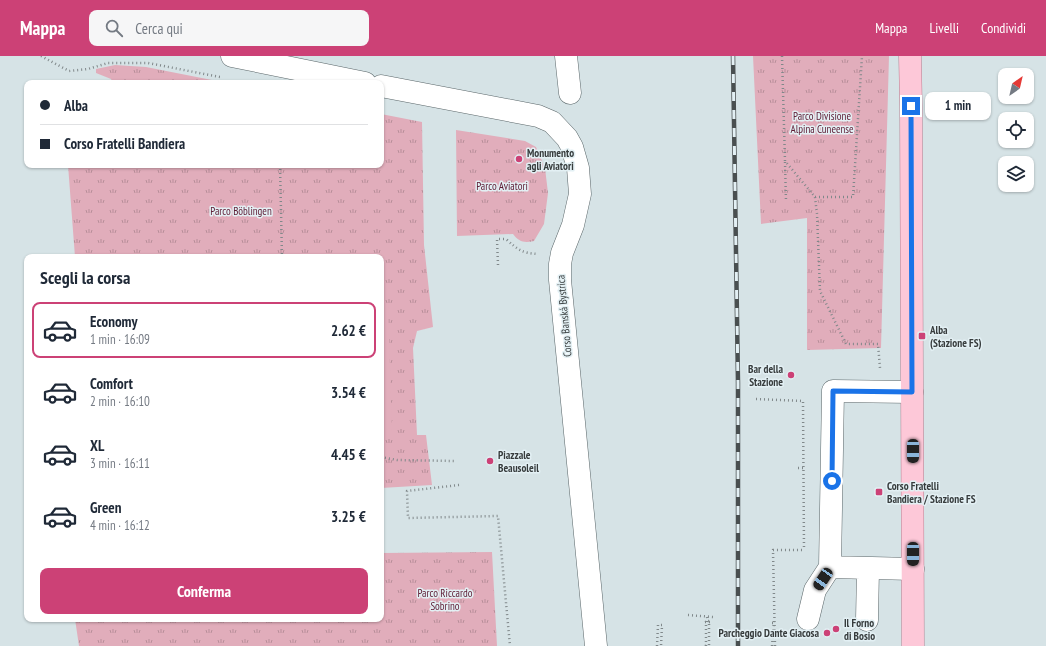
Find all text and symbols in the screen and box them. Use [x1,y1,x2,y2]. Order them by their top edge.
search box [89,10,369,46]
text: Mappa [20,16,65,40]
icon: search [103,17,125,39]
text: Cerca qui [135,19,183,38]
text: Mappa [875,19,907,37]
text: Livelli [929,19,959,37]
text: Condividi [981,19,1026,37]
north arrow [998,68,1034,104]
map controls [998,68,1034,192]
callout: 1 min [925,92,991,120]
text: Alba [64,96,88,115]
route end [902,97,920,115]
text: 1 min [945,97,971,114]
park label: Parco Divisione Alpina Cuneense [790,109,854,136]
button: locate [998,112,1034,148]
text: Corso Fratelli Bandiera [64,134,185,153]
place label: Monumento agli Aviatori [527,146,574,173]
marker: Monumento agli Aviatori [514,154,524,164]
button: layers [998,156,1034,192]
park label: Parco Aviatori [476,179,528,193]
park label: Parco Böblingen [210,204,272,218]
text: Scegli la corsa [40,266,130,289]
street label: Corso Banská Bystrica [553,274,575,358]
icon: car [42,312,78,348]
text: Economy [90,312,138,331]
text: 2.62 € [331,321,366,340]
place label: Alba (Stazione FS) [929,323,982,350]
text: 1 min · 16:09 [90,331,150,348]
marker: Alba (Stazione FS) [917,331,927,341]
place label: Bar della Stazione [748,362,783,389]
marker: Bar della Stazione [786,370,796,380]
icon: car [42,374,78,410]
text: Comfort [90,374,133,393]
text: 3.54 € [331,383,366,402]
text: 2 min · 16:10 [90,393,150,410]
icon: car [42,436,78,472]
text: XL [90,436,104,455]
car [907,439,919,463]
text: 4.45 € [331,445,366,464]
place label: Piazzale Beausoleil [498,448,539,475]
text: 3 min · 16:11 [90,455,150,472]
marker: Piazzale Beausoleil [485,456,495,466]
route start [823,472,841,490]
place label: Corso Fratelli Bandiera / Stazione FS [887,479,976,506]
marker: Corso Fratelli Bandiera / Stazione FS [874,487,884,497]
icon: car [42,498,78,534]
text: Green [90,498,122,517]
text: 3.25 € [331,507,366,526]
text: 4 min · 16:12 [90,517,150,534]
car [907,542,919,566]
car [811,566,835,592]
button: Conferma [40,568,368,614]
park label: Parco Riccardo Sobrino [417,586,473,613]
place label: Il Forno di Bosio [844,616,875,643]
marker: Il Forno di Bosio [831,624,841,634]
place label: Parcheggio Dante Giacosa [718,626,819,640]
marker: Parcheggio Dante Giacosa [822,628,832,638]

